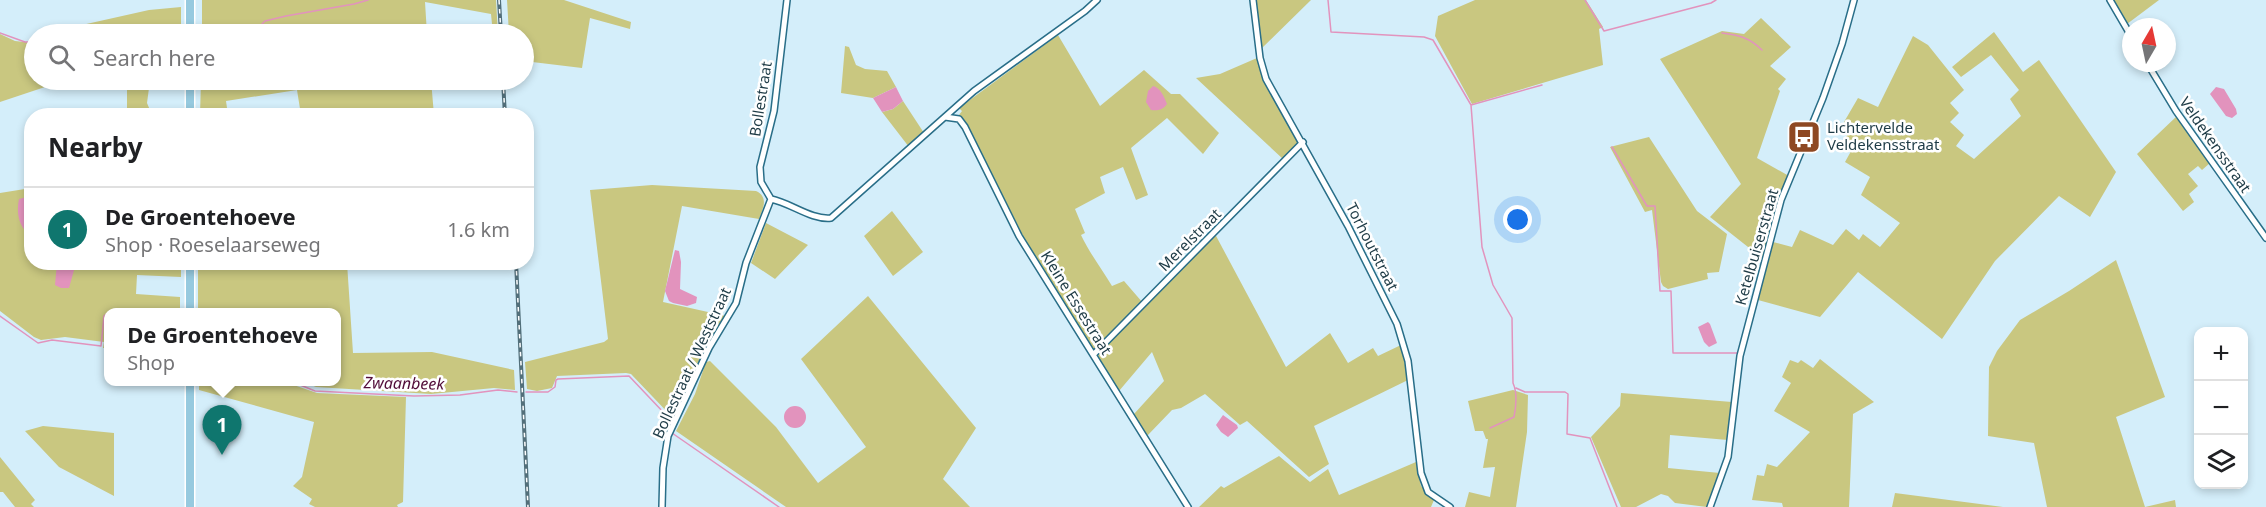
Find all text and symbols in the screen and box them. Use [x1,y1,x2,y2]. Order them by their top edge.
north arrow [2122,18,2176,72]
search box [24,24,534,90]
icon: search [45,41,78,74]
text: Search here [93,42,215,72]
street label: Bollestraat [744,59,776,138]
street label: Veldekensstraat [2175,93,2257,197]
place label: Lichtervelde Veldekensstraat [1827,117,1940,154]
bus stop icon: Lichtervelde Veldekensstraat [1786,119,1822,155]
text: Nearby [48,129,143,165]
street label: Ketelbuiserstraat [1730,186,1782,307]
street label: Torhoutstraat [1342,199,1404,295]
text: De Groentehoeve [105,201,296,231]
street label: Merelstraat [1154,203,1225,275]
your location [1503,205,1532,234]
text: 1 [62,216,73,243]
text: 1.6 km [447,216,510,243]
text: Shop · Roeselaarseweg [105,231,321,258]
street label: Kleine Essestraat [1037,247,1117,359]
street label: Bollestraat / Weststraat [647,283,735,441]
popup [104,308,341,386]
text: De Groentehoeve [127,319,318,349]
map controls [2194,327,2248,489]
button: + [2194,327,2248,381]
text: Shop [127,349,175,376]
water label: Zwaanbeek [362,371,446,395]
button: − [2194,381,2248,435]
pin: 1 [202,406,242,455]
button: layers [2194,435,2248,489]

